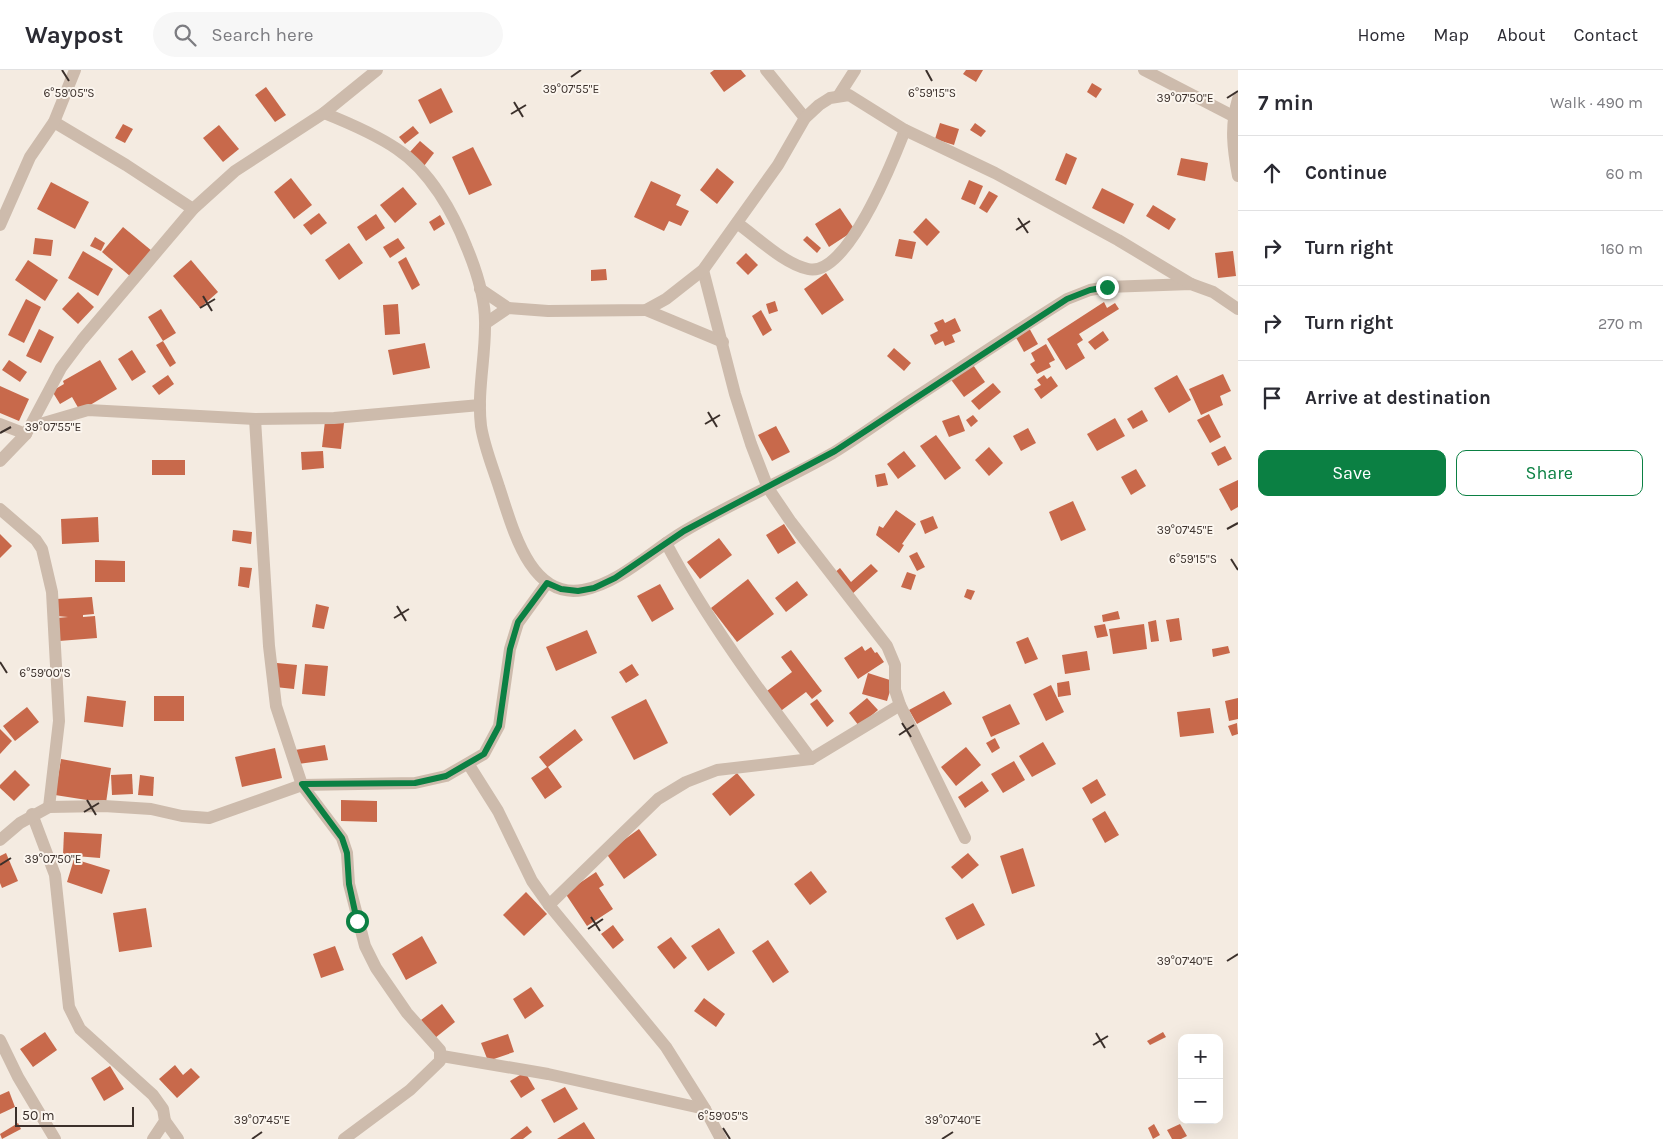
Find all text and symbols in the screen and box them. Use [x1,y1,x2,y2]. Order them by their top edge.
search box [153,12,503,57]
text: Waypost [25,21,123,49]
icon: search [171,21,199,49]
text: Search here [211,24,313,46]
text: Home [1357,24,1405,46]
text: Map [1433,24,1469,46]
text: About [1497,24,1546,46]
text: Contact [1574,24,1638,46]
text: 39°07'55"E [543,82,599,96]
text: 6°59'05"S [43,86,95,100]
text: 6°59'15"S [908,86,956,100]
text: 39°07'50"E [1157,91,1213,105]
text: 7 min [1258,91,1314,115]
text: Walk · 490 m [1550,93,1643,112]
icon: ahead [1258,159,1286,187]
text: Continue [1305,162,1387,184]
text: 60 m [1606,164,1643,183]
icon: right [1258,234,1286,262]
text: Turn right [1305,237,1394,259]
text: 160 m [1600,239,1643,258]
route end [1096,276,1119,299]
icon: right [1258,309,1286,337]
text: Turn right [1305,312,1394,334]
text: 270 m [1598,314,1643,333]
icon: arrive [1258,384,1286,412]
text: Arrive at destination [1305,387,1491,409]
text: 39°07'55"E [25,420,81,434]
button: Save [1258,450,1446,496]
button: Share [1456,450,1643,496]
text: 39°07'45"E [1157,523,1213,537]
text: 6°59'15"S [1169,552,1217,566]
text: 6°59'00"S [19,666,71,680]
text: 39°07'50"E [25,852,81,866]
route start [346,910,369,933]
text: 39°07'40"E [1157,954,1213,968]
map controls [1178,1034,1223,1124]
button: + [1178,1034,1223,1079]
button: − [1178,1079,1223,1124]
scale bar [15,1104,134,1127]
text: 50 m [22,1107,55,1124]
text: 6°59'05"S [697,1109,749,1123]
text: 39°07'45"E [234,1113,290,1127]
text: 39°07'40"E [925,1113,981,1127]

